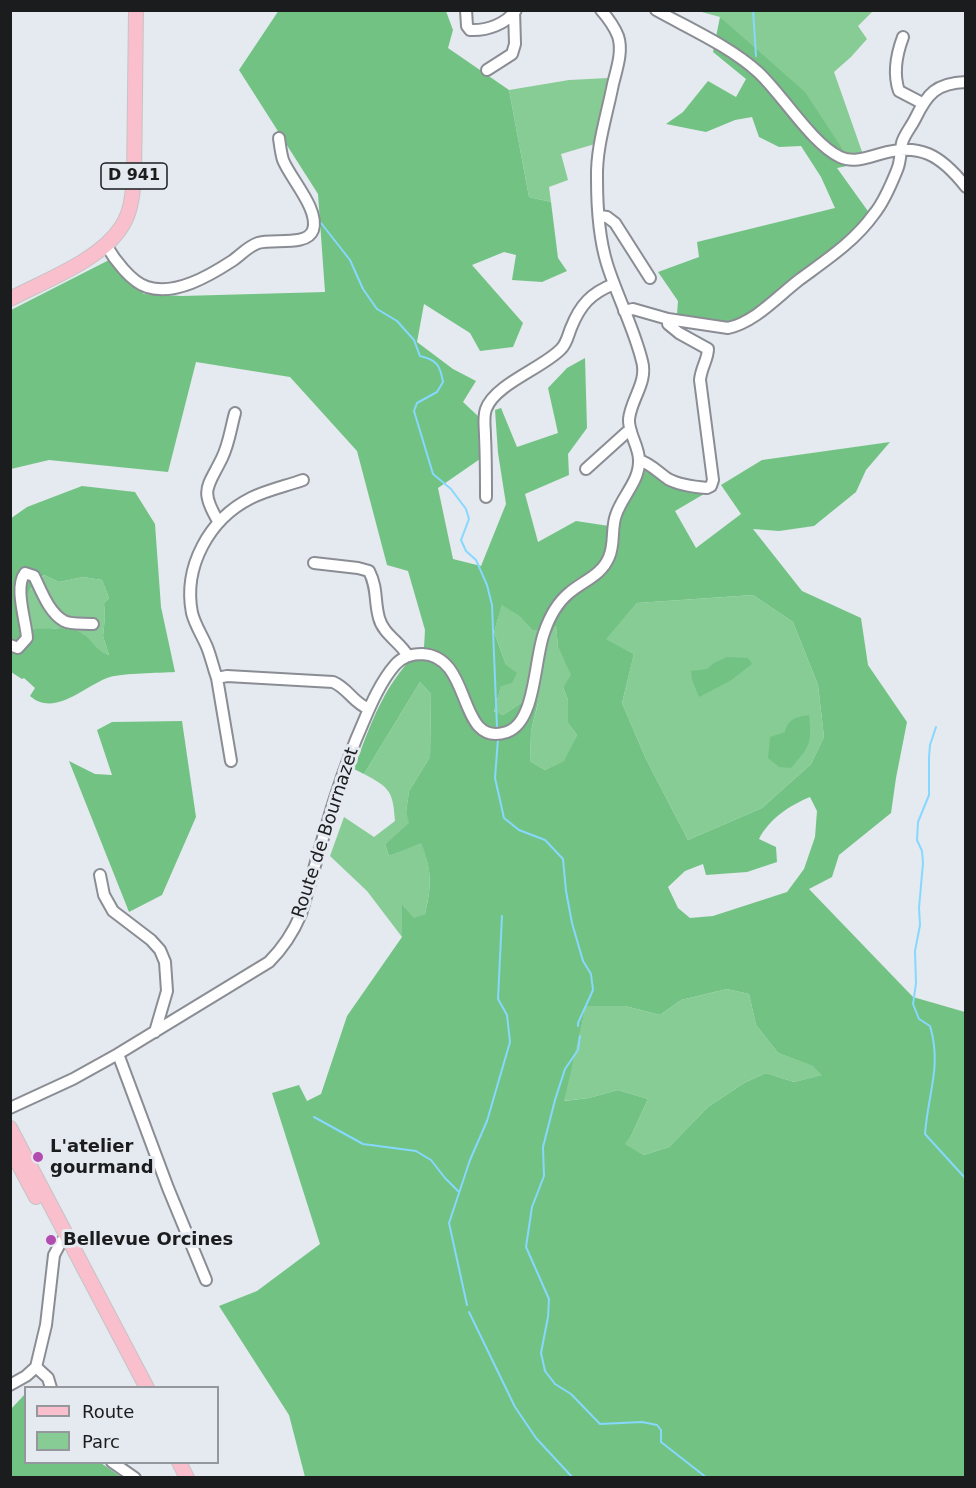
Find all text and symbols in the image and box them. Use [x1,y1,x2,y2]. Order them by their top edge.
road number: D 941 [101,163,167,189]
street label: Route de Bournazet [288,745,364,921]
place label: L'atelier gourmand [50,1136,154,1178]
marker: L'atelier gourmand [31,1150,45,1164]
place label: Bellevue Orcines [63,1229,233,1251]
marker: Bellevue Orcines [44,1233,58,1247]
legend [24,1386,219,1464]
text: Route [82,1401,134,1422]
text: Parc [82,1431,120,1452]

